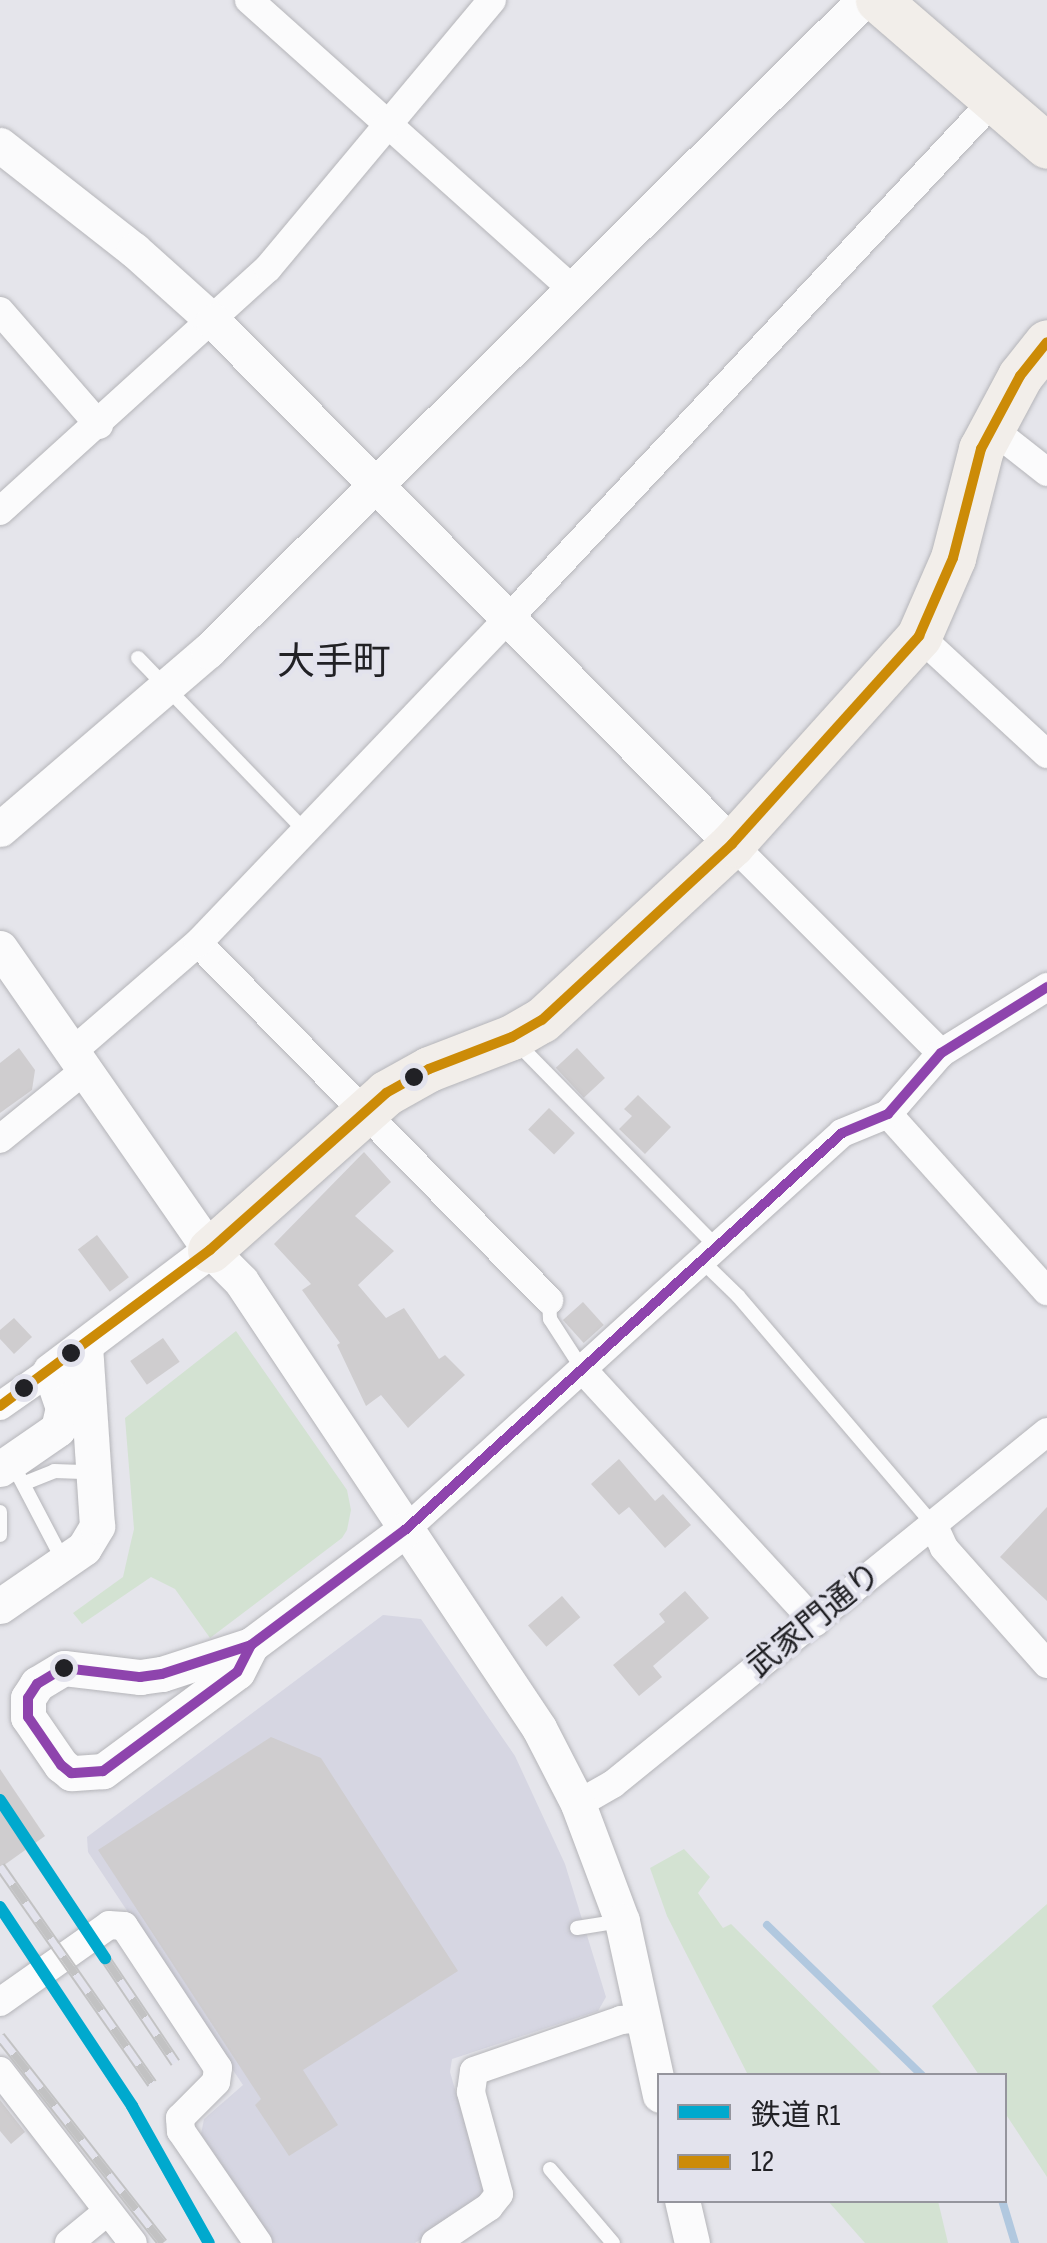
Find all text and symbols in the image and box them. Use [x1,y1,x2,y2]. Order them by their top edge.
district label: 大手町 [277,640,391,686]
unlabelled marker [404,1067,424,1087]
unlabelled marker [61,1343,81,1363]
unlabelled marker [14,1378,34,1398]
street label: 武家門通り [741,1556,889,1686]
unlabelled marker [54,1658,74,1678]
legend [657,2073,1007,2203]
text: 鉄道 R1 [751,2098,840,2134]
text: 12 [751,2144,774,2180]

